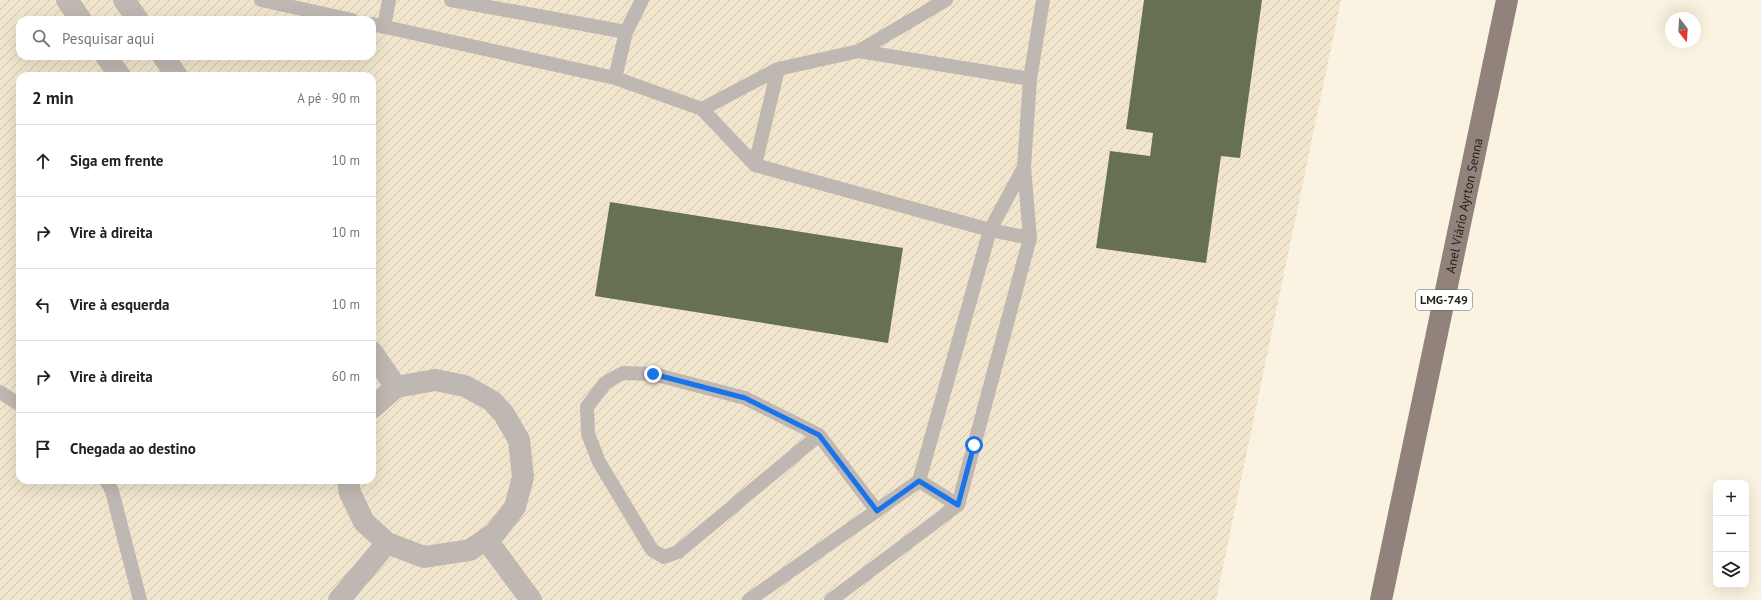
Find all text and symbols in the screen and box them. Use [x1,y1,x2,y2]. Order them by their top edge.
north arrow [1665,12,1701,48]
search box [16,16,376,60]
icon: search [30,27,52,49]
text: Pesquisar aqui [62,29,154,48]
text: 2 min [32,87,73,109]
text: A pé · 90 m [297,90,360,107]
street label: Anel Viário Ayrton Senna [1442,137,1487,275]
icon: ahead [32,150,54,172]
text: Siga em frente [70,151,163,170]
text: 10 m [332,152,360,169]
icon: right [32,222,54,244]
text: Vire à direita [70,223,153,242]
text: 10 m [332,224,360,241]
road number: LMG-749 [1416,290,1472,310]
icon: left [32,294,54,316]
text: Vire à esquerda [70,295,169,314]
text: 10 m [332,296,360,313]
route end [644,365,662,383]
icon: right [32,366,54,388]
text: Vire à direita [70,367,153,386]
text: 60 m [332,368,360,385]
route start [965,436,983,454]
icon: arrive [32,438,54,460]
text: Chegada ao destino [70,439,196,458]
map controls [1713,480,1749,588]
button: + [1713,480,1749,516]
button: − [1713,516,1749,552]
button: layers [1713,552,1749,588]

